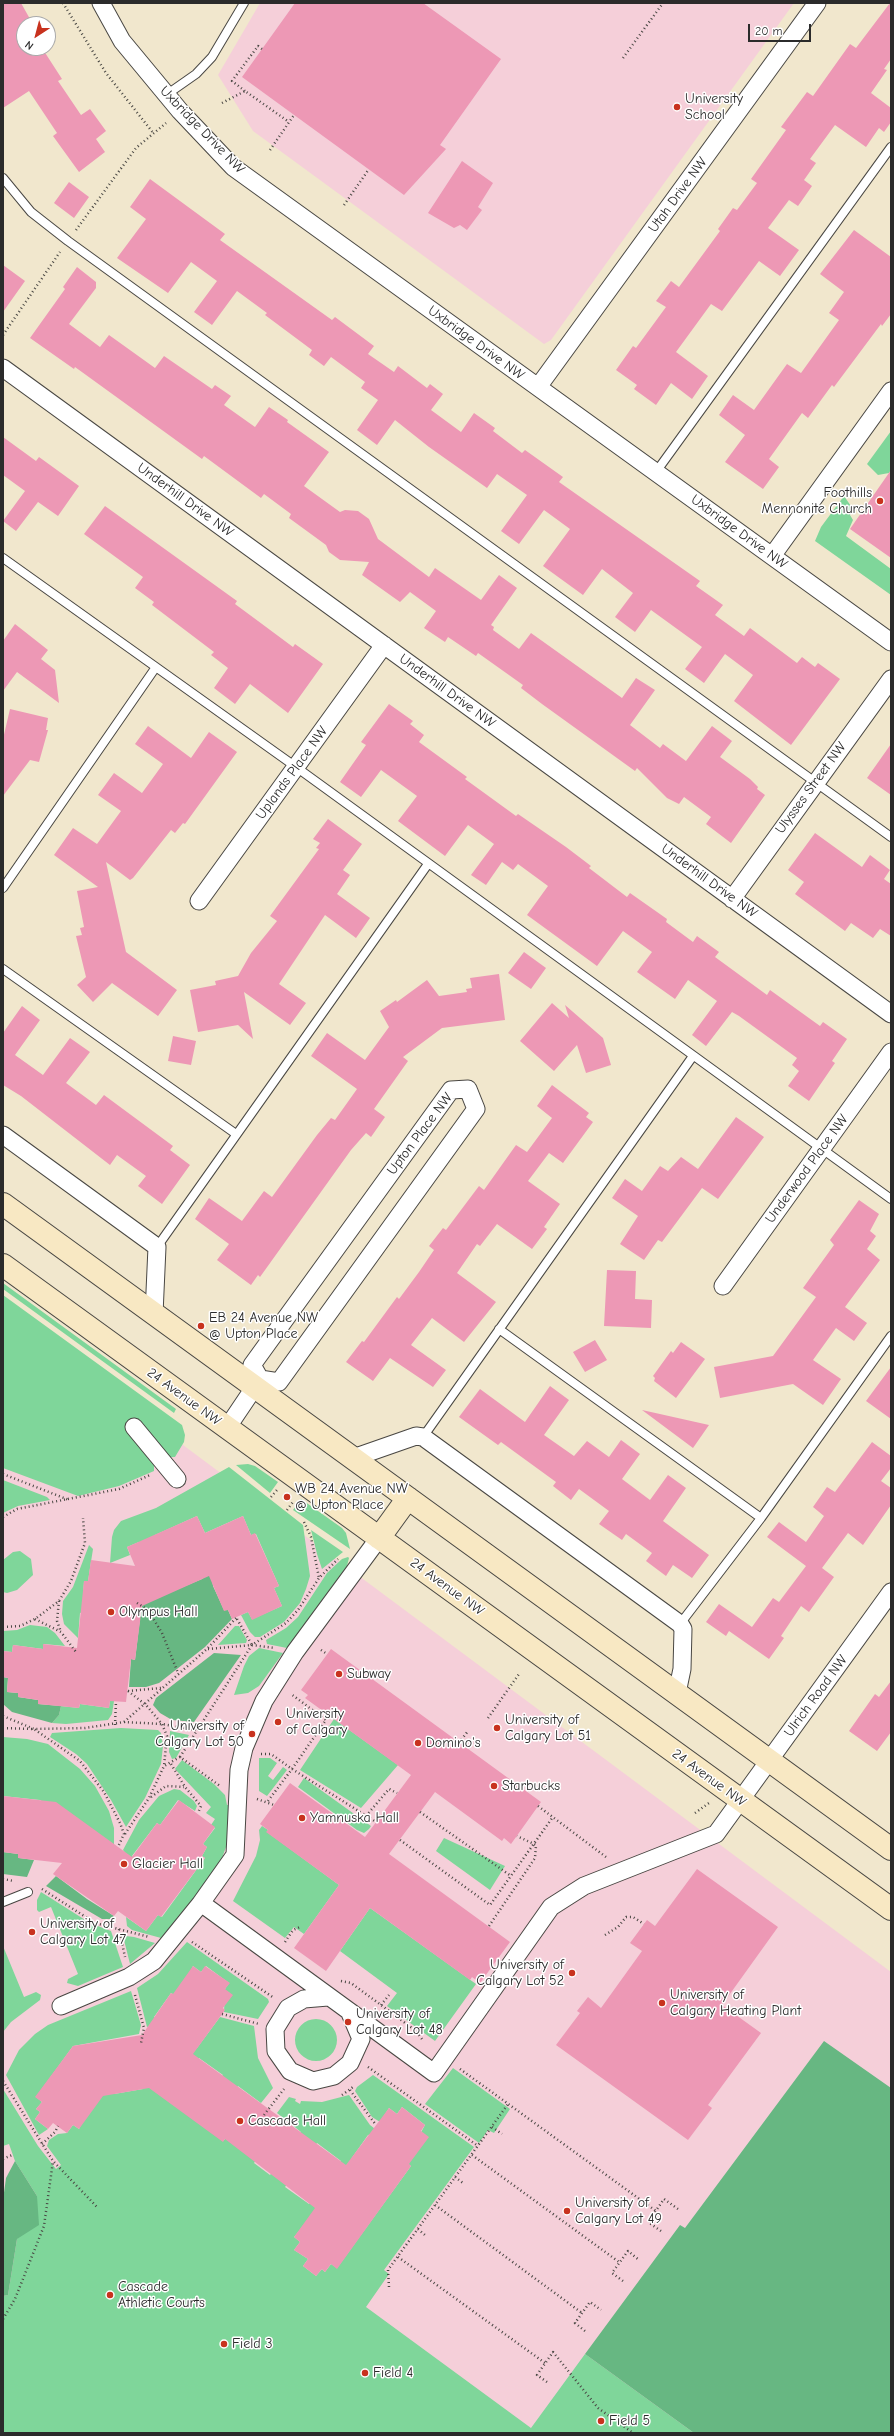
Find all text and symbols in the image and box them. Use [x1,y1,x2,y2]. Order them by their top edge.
north arrow [16,16,56,56]
scale bar [750,16,813,42]
text: 20 m [755,24,783,38]
text: N [23,38,36,53]
street label: Uxbridge Drive NW [156,83,248,177]
place label: University School [685,91,743,124]
marker: University School [672,102,682,112]
street label: Utah Drive NW [645,154,711,236]
street label: Uxbridge Drive NW [424,302,528,384]
street label: Underhill Drive NW [134,459,236,541]
place label: Foothills Mennonite Church [762,485,872,518]
street label: Uxbridge Drive NW [687,491,791,573]
marker: Foothills Mennonite Church [875,496,885,506]
street label: Underhill Drive NW [396,650,498,732]
street label: Uplands Place NW [253,723,331,823]
street label: Ulysses Street NW [772,739,850,837]
street label: Underhill Drive NW [658,840,760,922]
street label: Upton Place NW [384,1090,456,1178]
street label: Underwood Place NW [762,1111,852,1227]
place label: EB 24 Avenue NW @ Upton Place [209,1310,318,1342]
marker: EB 24 Avenue NW @ Upton Place [196,1321,206,1331]
street label: 24 Avenue NW [144,1365,224,1429]
place label: WB 24 Avenue NW @ Upton Place [295,1481,408,1514]
marker: WB 24 Avenue NW @ Upton Place [282,1492,292,1502]
street label: 24 Avenue NW [407,1555,487,1619]
place label: Olympus Hall [119,1604,197,1620]
marker: Olympus Hall [106,1607,116,1617]
street label: Ulrich Road NW [781,1652,851,1740]
place label: Subway [347,1666,391,1682]
marker: Subway [334,1669,344,1679]
place label: University of Calgary [286,1706,347,1738]
place label: University of Calgary Lot 51 [505,1712,591,1744]
marker: University of Calgary [273,1717,283,1727]
place label: University of Calgary Lot 50 [155,1718,244,1750]
marker: University of Calgary Lot 51 [492,1723,502,1733]
marker: University of Calgary Lot 50 [247,1729,257,1739]
place label: Domino's [426,1735,481,1751]
marker: Domino's [413,1738,423,1748]
street label: 24 Avenue NW [669,1746,749,1810]
place label: Starbucks [502,1778,560,1794]
marker: Starbucks [489,1781,499,1791]
place label: Yamnuska Hall [310,1810,399,1826]
marker: Yamnuska Hall [297,1813,307,1823]
place label: Glacier Hall [132,1856,203,1872]
marker: Glacier Hall [119,1859,129,1869]
place label: University of Calgary Lot 47 [40,1916,126,1948]
marker: University of Calgary Lot 47 [27,1927,37,1937]
place label: University of Calgary Lot 52 [476,1957,564,1990]
marker: University of Calgary Lot 52 [567,1968,577,1978]
place label: University of Calgary Heating Plant [670,1987,801,2020]
marker: University of Calgary Heating Plant [657,1998,667,2008]
place label: University of Calgary Lot 48 [356,2006,443,2038]
marker: University of Calgary Lot 48 [343,2017,353,2027]
place label: Cascade Hall [248,2113,326,2129]
marker: Cascade Hall [235,2116,245,2126]
place label: University of Calgary Lot 49 [575,2195,662,2228]
marker: University of Calgary Lot 49 [562,2206,572,2216]
place label: Cascade Athletic Courts [118,2279,205,2312]
marker: Cascade Athletic Courts [105,2290,115,2300]
place label: Field 3 [232,2336,273,2352]
marker: Field 3 [219,2339,229,2349]
place label: Field 4 [373,2365,413,2381]
marker: Field 4 [360,2368,370,2378]
place label: Field 5 [609,2413,650,2429]
marker: Field 5 [596,2416,606,2426]

